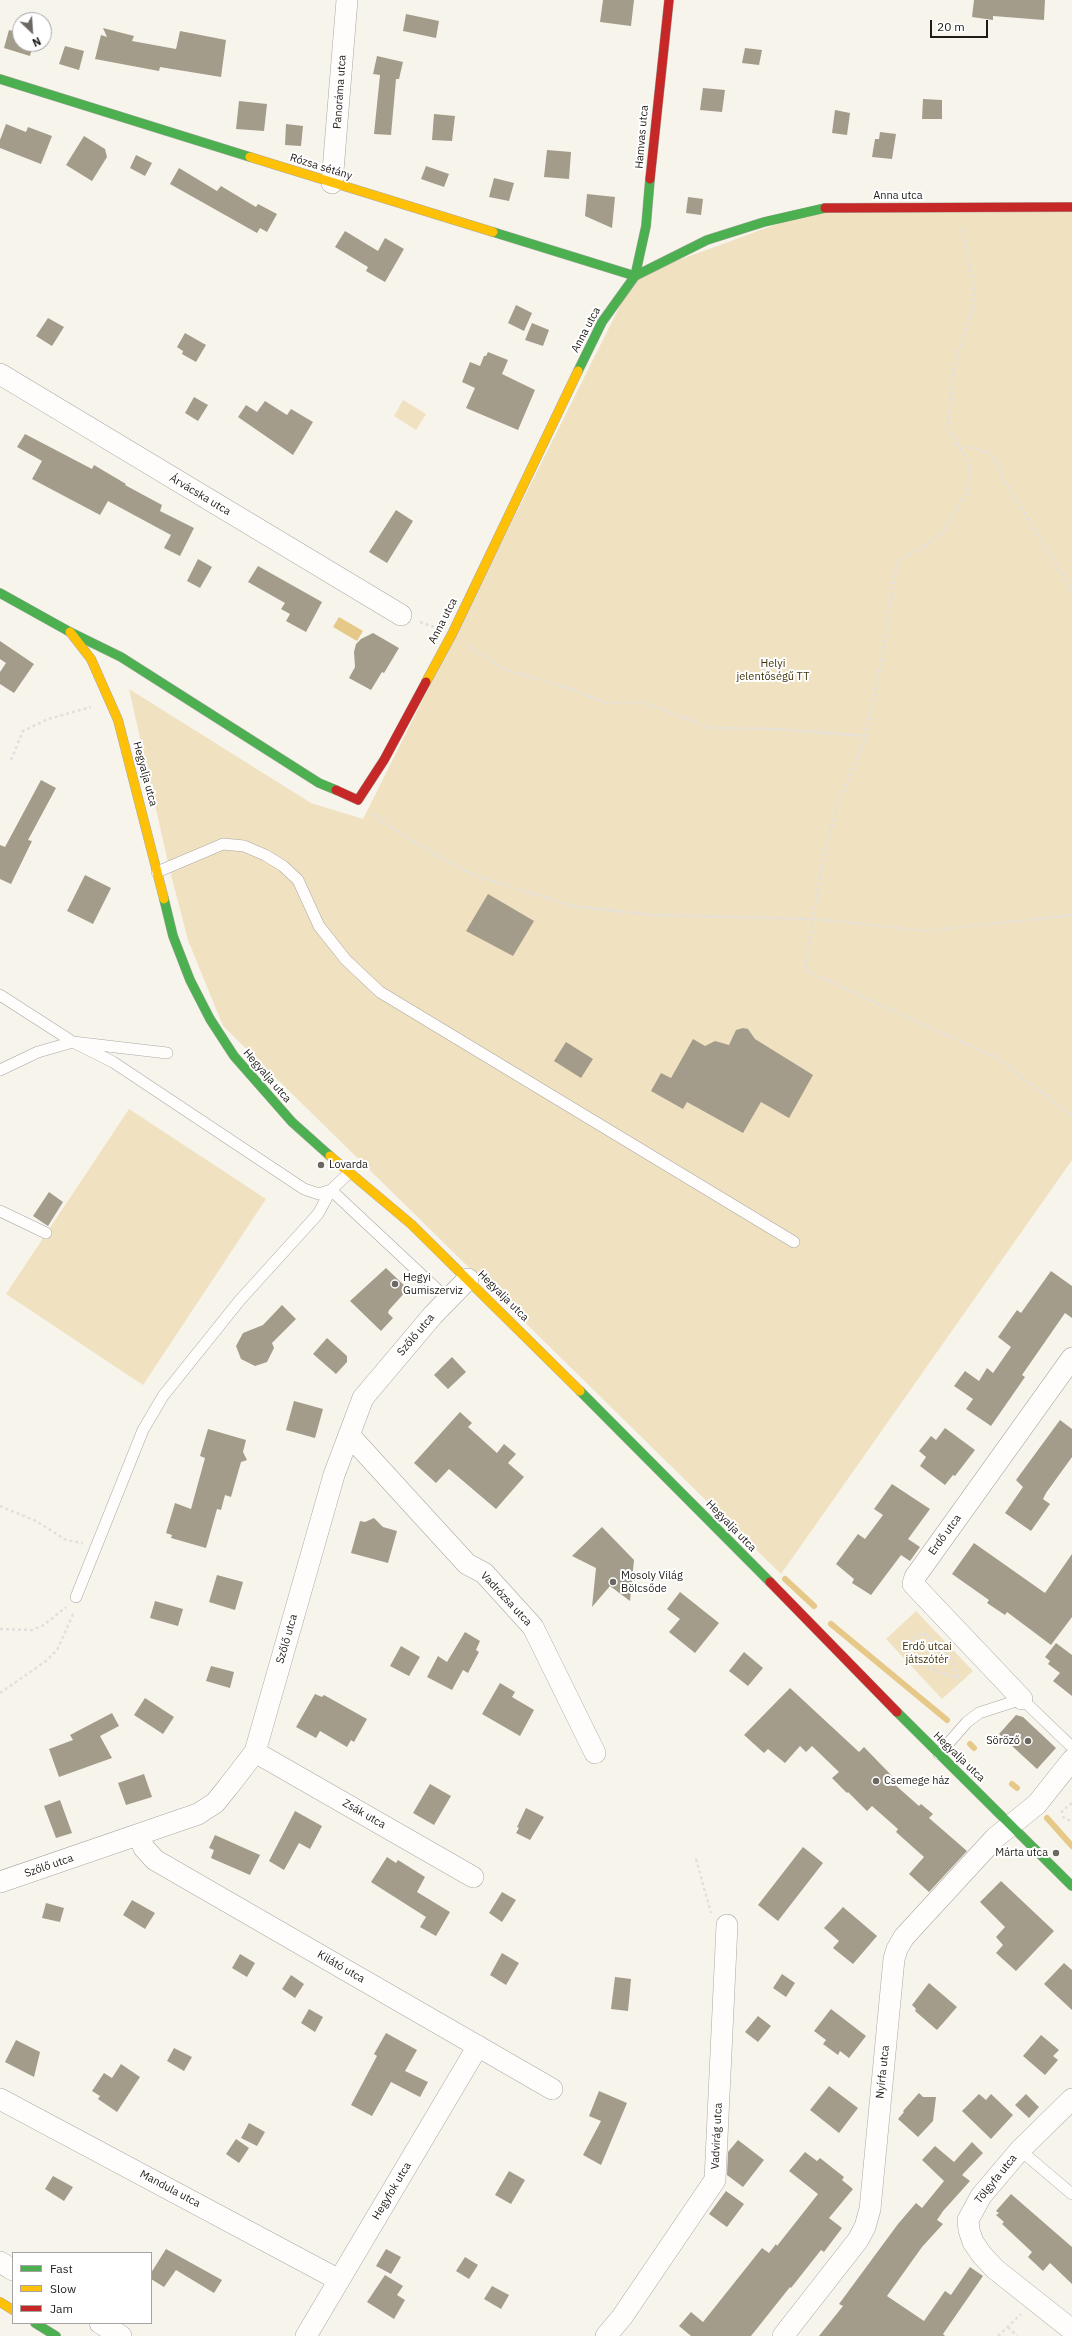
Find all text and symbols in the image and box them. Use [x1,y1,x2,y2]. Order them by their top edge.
north arrow [12,12,52,52]
scale bar [932,12,990,38]
text: 20 m [937,19,965,34]
text: N [30,34,43,50]
street label: Panoráma utca [331,55,349,129]
street label: Hamvas utca [633,105,651,169]
street label: Rózsa sétány [288,151,354,183]
street label: Anna utca [873,189,923,203]
street label: Anna utca [569,305,603,355]
street label: Árvácska utca [167,472,233,518]
street label: Anna utca [426,596,460,646]
park label: Helyi jelentőségű TT [737,657,809,683]
street label: Hegyalja utca [130,740,160,808]
street label: Hegyalja utca [240,1047,294,1105]
place label: Lovarda [329,1158,368,1172]
marker: Lovarda [316,1160,326,1170]
street label: Hegyalja utca [475,1268,531,1324]
place label: Hegyi Gumiszerviz [403,1271,463,1297]
marker: Hegyi Gumiszerviz [390,1279,400,1289]
street label: Szőlő utca [395,1311,437,1359]
street label: Hegyalja utca [703,1497,759,1555]
street label: Erdő utca [926,1512,964,1558]
street label: Vadrózsa utca [478,1569,534,1629]
place label: Mosoly Világ Bölcsőde [621,1569,683,1595]
marker: Mosoly Világ Bölcsőde [608,1577,618,1587]
street label: Szőlő utca [274,1613,300,1665]
park label: Erdő utcai játszótér [902,1640,952,1666]
street label: Hegyalja utca [930,1729,988,1785]
place label: Söröző [986,1734,1020,1748]
marker: Söröző [1023,1736,1033,1746]
place label: Csemege ház [884,1774,949,1788]
marker: Csemege ház [871,1776,881,1786]
street label: Zsák utca [340,1796,388,1832]
place label: Márta utca [995,1846,1048,1860]
marker: Márta utca [1051,1848,1061,1858]
street label: Szőlő utca [23,1851,75,1881]
street label: Kilátó utca [315,1948,367,1986]
street label: Nyírfa utca [874,2045,892,2099]
street label: Vadvirág utca [709,2102,725,2170]
street label: Tölgyfa utca [972,2152,1020,2206]
street label: Hegyfok utca [370,2160,414,2222]
street label: Mandula utca [137,2168,203,2210]
legend [12,2252,152,2324]
text: Fast [50,2261,73,2276]
text: Slow [50,2281,76,2296]
text: Jam [50,2301,73,2316]

